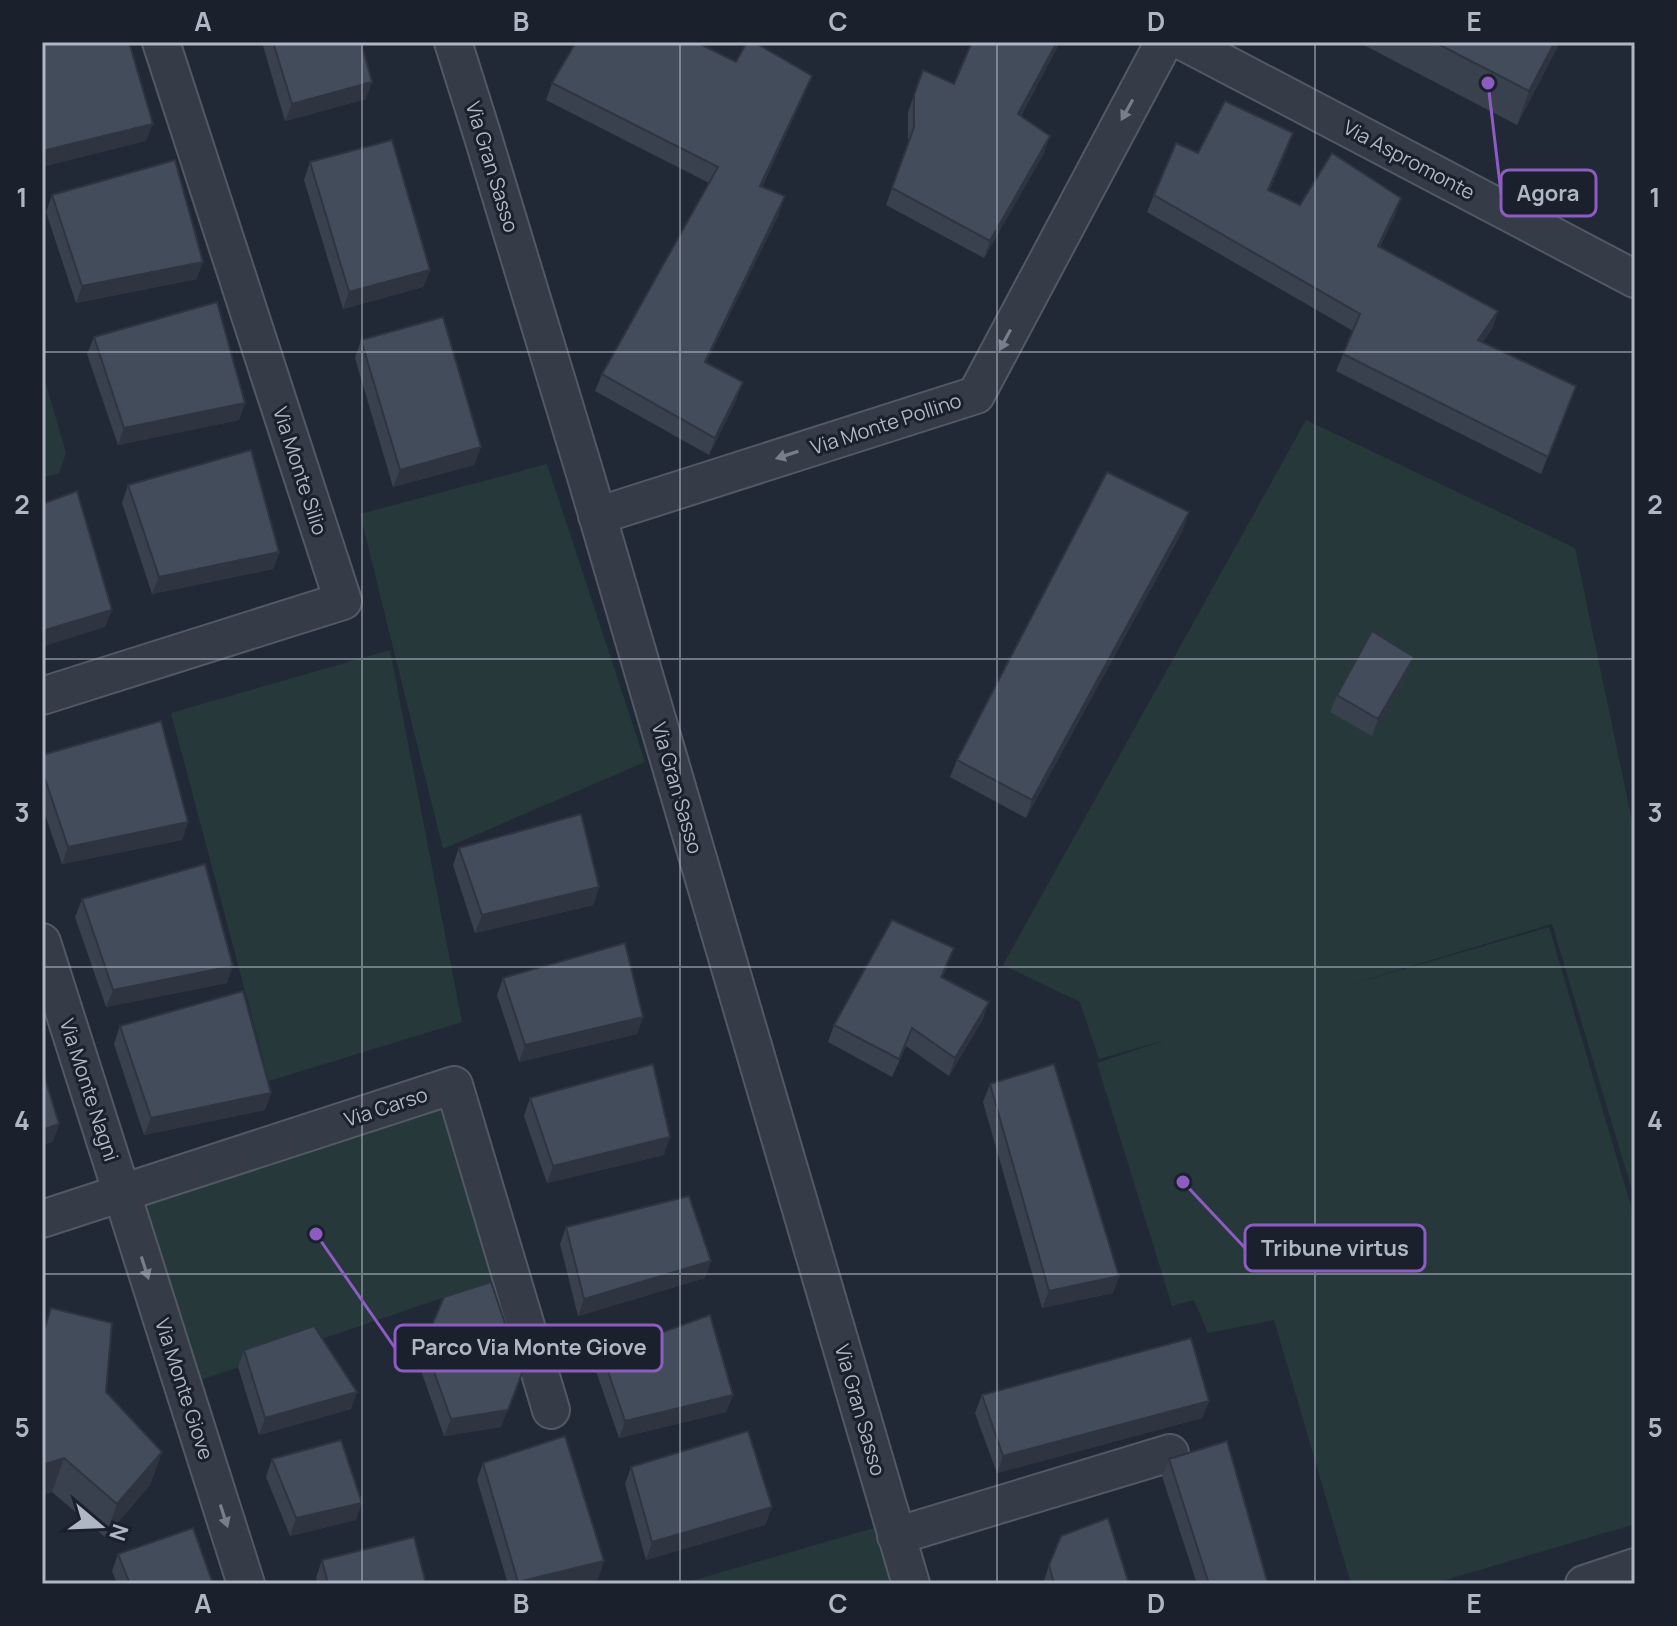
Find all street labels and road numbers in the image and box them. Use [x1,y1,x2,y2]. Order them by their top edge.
street label: Via Gran Sasso [460,98,525,236]
street label: Via Aspromonte [1339,114,1480,206]
street label: Via Monte Pollino [807,386,965,461]
street label: Via Monte Silio [267,403,334,539]
street label: Via Gran Sasso [646,719,709,857]
street label: Via Monte Nagni [54,1015,125,1165]
street label: Via Carso [341,1080,431,1133]
street label: Via Monte Giove [149,1315,220,1463]
street label: Via Gran Sasso [829,1341,892,1479]

